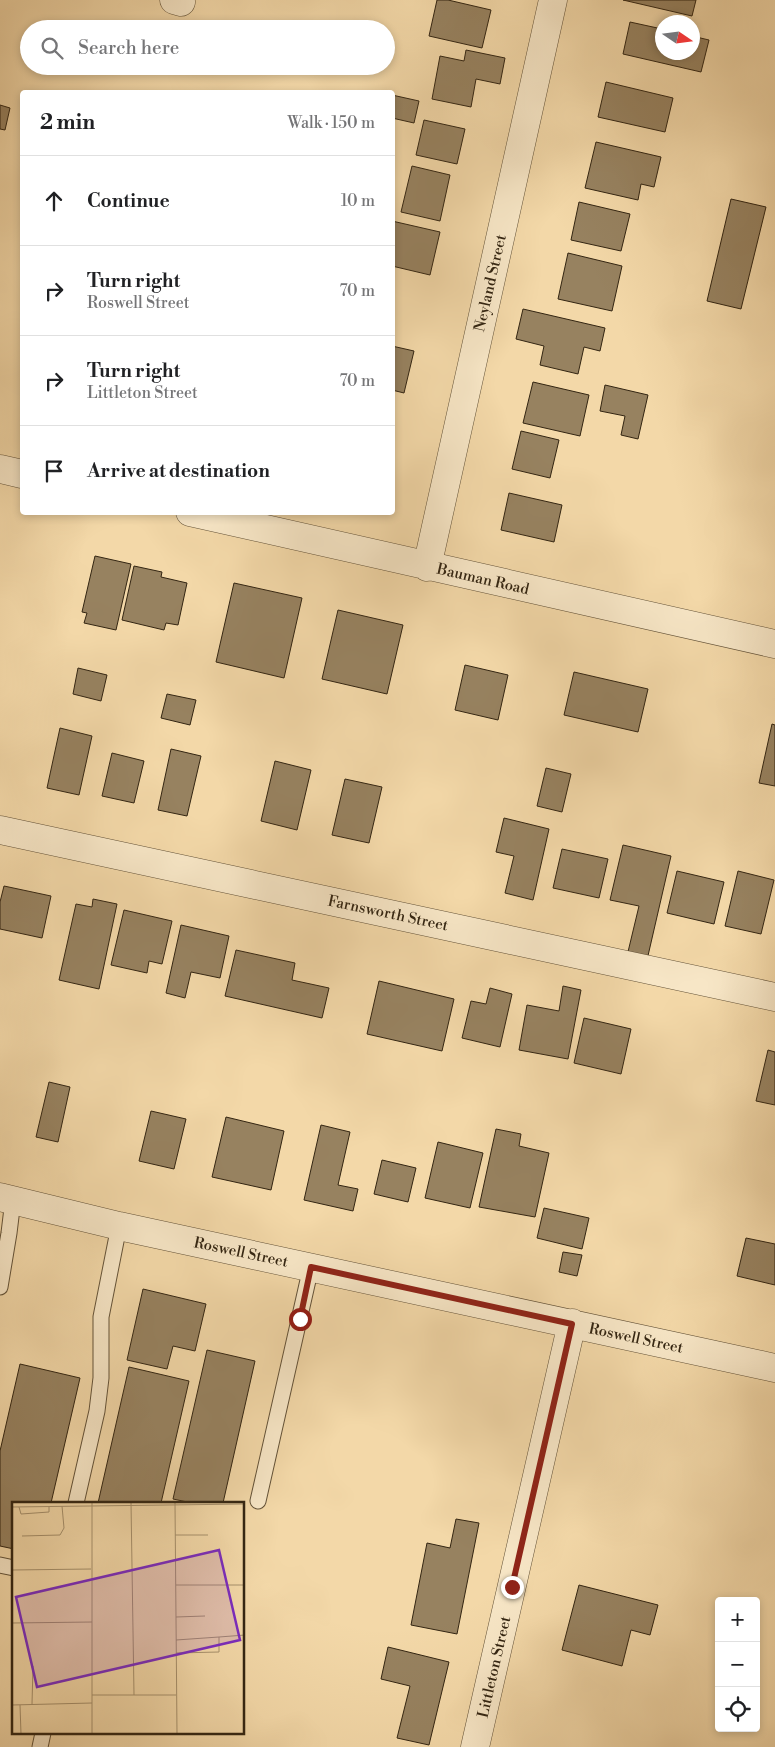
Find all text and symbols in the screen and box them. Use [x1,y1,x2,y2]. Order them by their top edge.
north arrow [655,15,700,60]
search box [20,20,395,75]
icon: search [38,34,66,62]
text: Search here [78,36,179,60]
text: 2 min [40,110,95,136]
text: Walk · 150 m [287,113,375,133]
icon: ahead [40,187,68,215]
text: Continue [87,189,170,213]
text: 10 m [341,191,375,211]
street label: Neyland Street [470,232,511,334]
text: Turn right [87,269,180,293]
icon: right [40,277,68,305]
text: 70 m [339,281,375,301]
text: Roswell Street [87,293,189,313]
text: Turn right [87,359,180,383]
icon: right [40,367,68,395]
text: 70 m [339,371,375,391]
text: Littleton Street [87,383,198,403]
icon: arrive [40,457,68,485]
text: Arrive at destination [87,459,270,483]
street label: Bauman Road [434,559,531,599]
street label: Farnsworth Street [326,891,451,936]
street label: Roswell Street [192,1233,291,1272]
route start [289,1308,312,1331]
street label: Roswell Street [587,1319,686,1358]
inset map [12,1502,245,1734]
route end [501,1576,524,1599]
map controls [715,1597,760,1732]
button: + [715,1597,760,1642]
street label: Littleton Street [474,1614,516,1720]
button: − [715,1642,760,1687]
button: locate [715,1687,760,1732]

